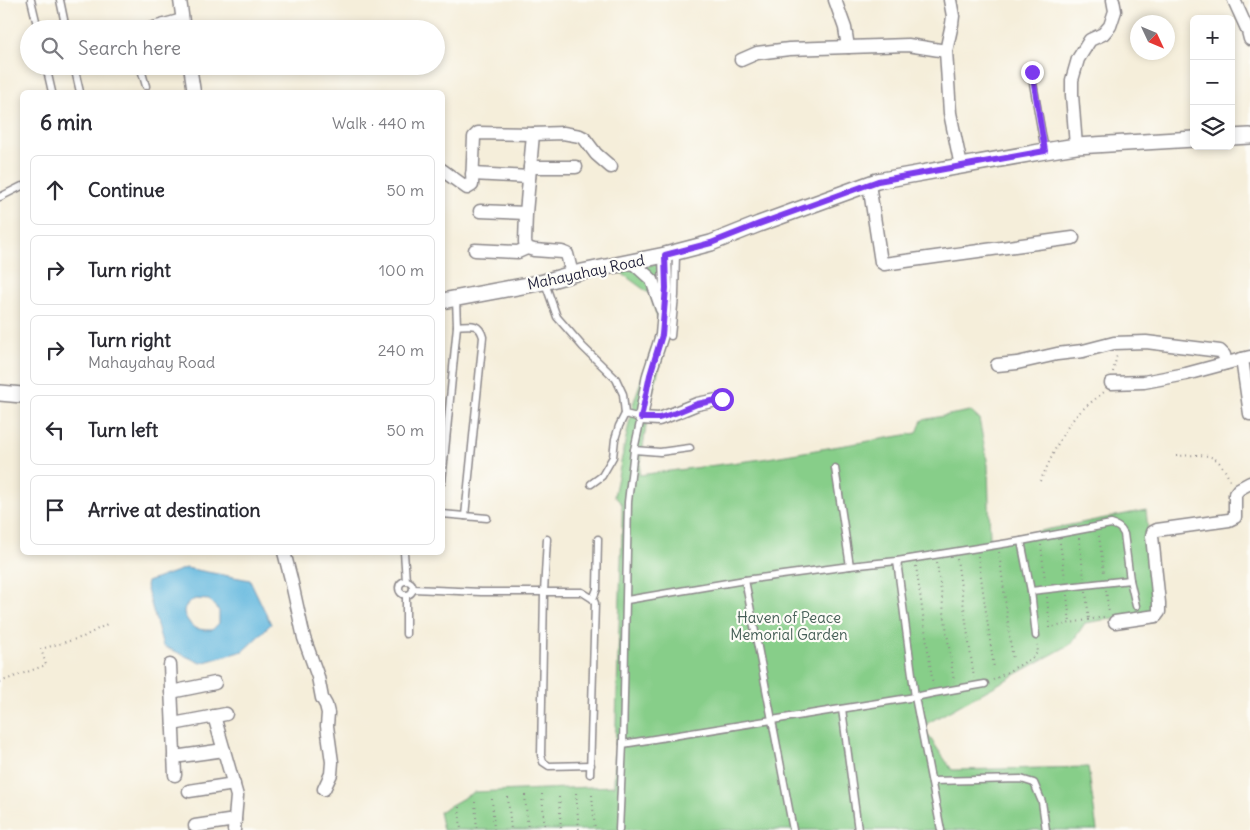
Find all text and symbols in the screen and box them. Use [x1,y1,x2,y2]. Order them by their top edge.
north arrow [1130,15,1175,60]
map controls [1190,15,1235,150]
button: + [1190,15,1235,60]
search box [20,20,445,75]
icon: search [38,34,66,62]
text: Search here [78,36,181,60]
button: − [1190,60,1235,105]
route end [1021,61,1044,84]
button: layers [1190,105,1235,150]
text: 6 min [40,109,92,136]
text: Walk · 440 m [332,113,425,133]
icon: ahead [41,176,69,204]
text: Continue [88,178,165,202]
text: 50 m [386,180,424,200]
street label: Mahayahay Road [526,250,646,294]
icon: right [41,256,69,284]
text: Turn right [88,258,171,282]
text: 100 m [379,260,424,280]
text: Turn right [88,328,171,352]
icon: right [41,336,69,364]
text: 240 m [378,340,424,360]
text: Mahayahay Road [88,352,215,372]
route start [711,388,734,411]
icon: left [41,416,69,444]
text: Turn left [88,418,158,442]
text: 50 m [386,420,424,440]
icon: arrive [41,496,69,524]
text: Arrive at destination [88,498,261,522]
park label: Haven of Peace Memorial Garden [730,608,848,644]

